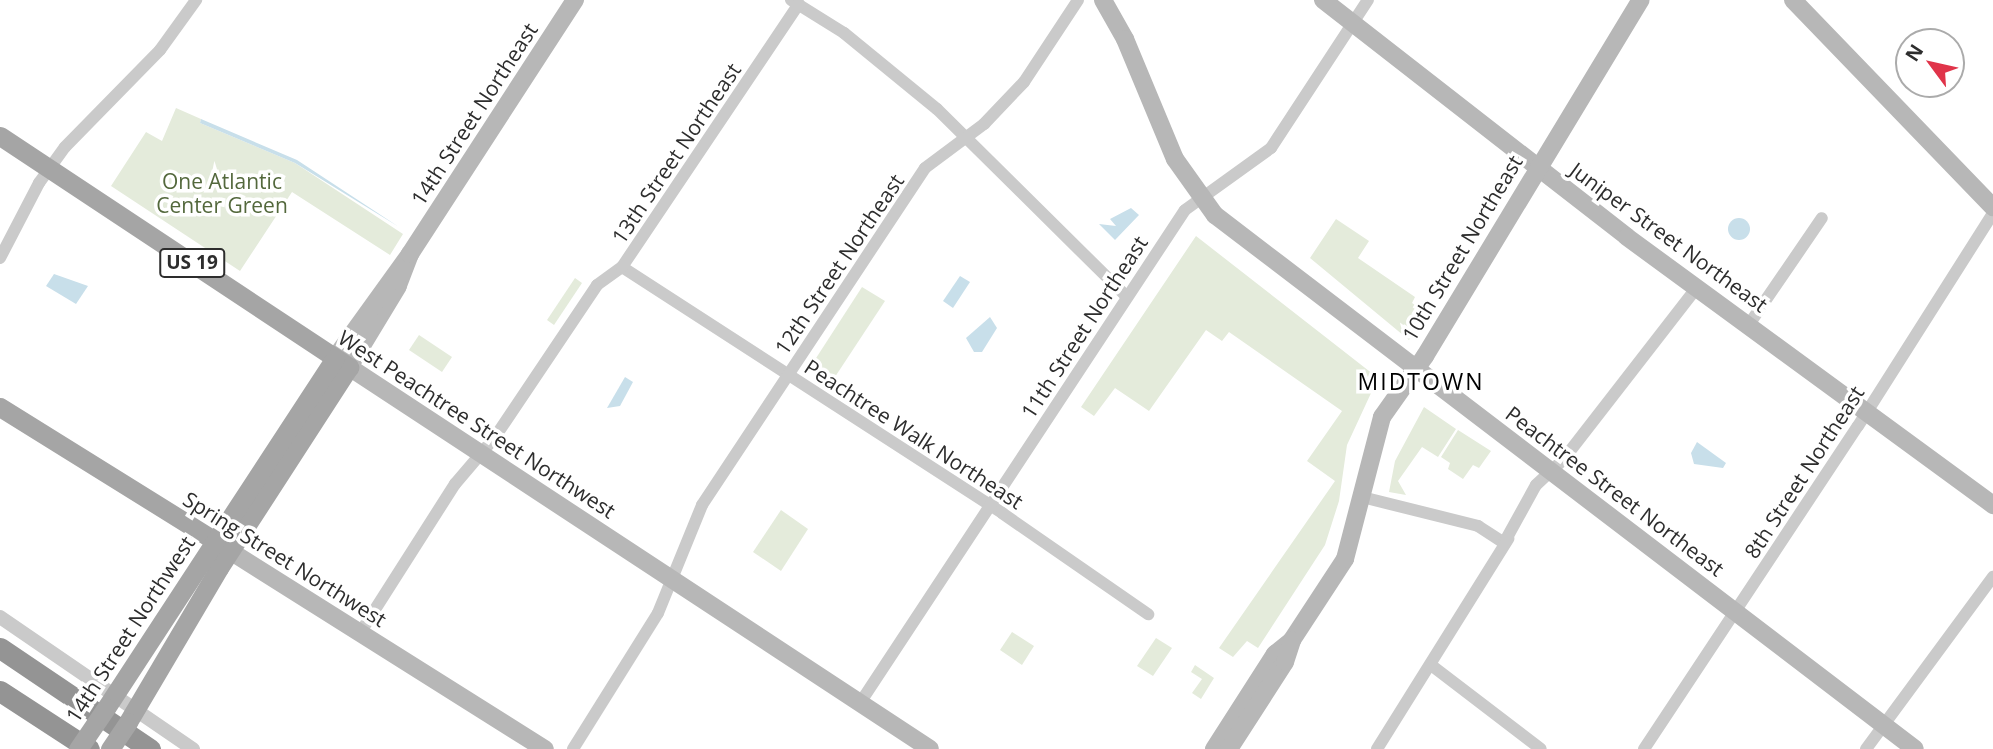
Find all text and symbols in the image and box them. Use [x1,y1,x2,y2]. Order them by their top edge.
street label: 14th Street Northeast [406,18,542,210]
north arrow [1895,28,1965,98]
text: N [1899,39,1929,66]
street label: 13th Street Northeast [606,58,746,248]
street label: 10th Street Northeast [1397,151,1527,345]
street label: Juniper Street Northeast [1565,157,1773,317]
park label: One Atlantic Center Green [156,168,288,218]
street label: 12th Street Northeast [769,169,909,359]
street label: 11th Street Northeast [1016,231,1152,423]
road number: US 19 [159,247,225,278]
street label: West Peachtree Street Northwest [334,325,620,523]
street label: Peachtree Walk Northeast [800,354,1028,514]
district label: MIDTOWN [1358,367,1484,395]
street label: 8th Street Northeast [1739,381,1869,563]
street label: Peachtree Street Northeast [1501,401,1729,581]
street label: Spring Street Northwest [179,486,391,632]
street label: 14th Street Northwest [60,531,200,727]

